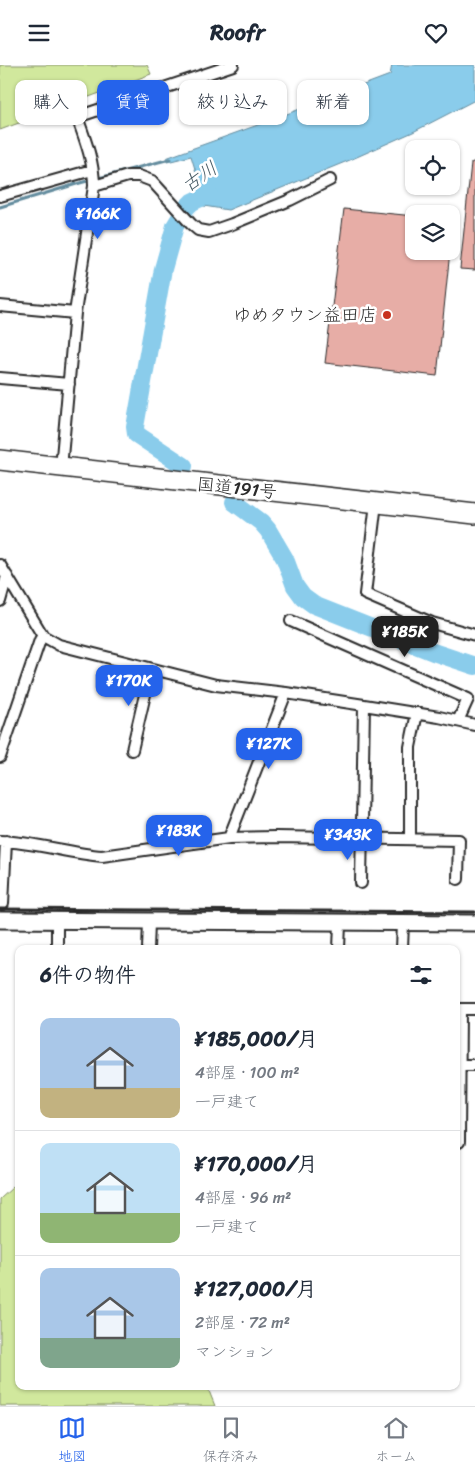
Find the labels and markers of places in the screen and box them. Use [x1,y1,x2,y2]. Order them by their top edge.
pin: ¥166K [63,197,133,240]
place label: ゆめタウン益田店 [233,299,377,331]
marker: ゆめタウン益田店 [381,309,393,321]
pin: ¥185K [370,615,440,658]
pin: ¥170K [94,665,164,707]
pin: ¥127K [234,727,304,770]
pin: ¥183K [144,815,214,857]
pin: ¥343K [313,819,383,861]

